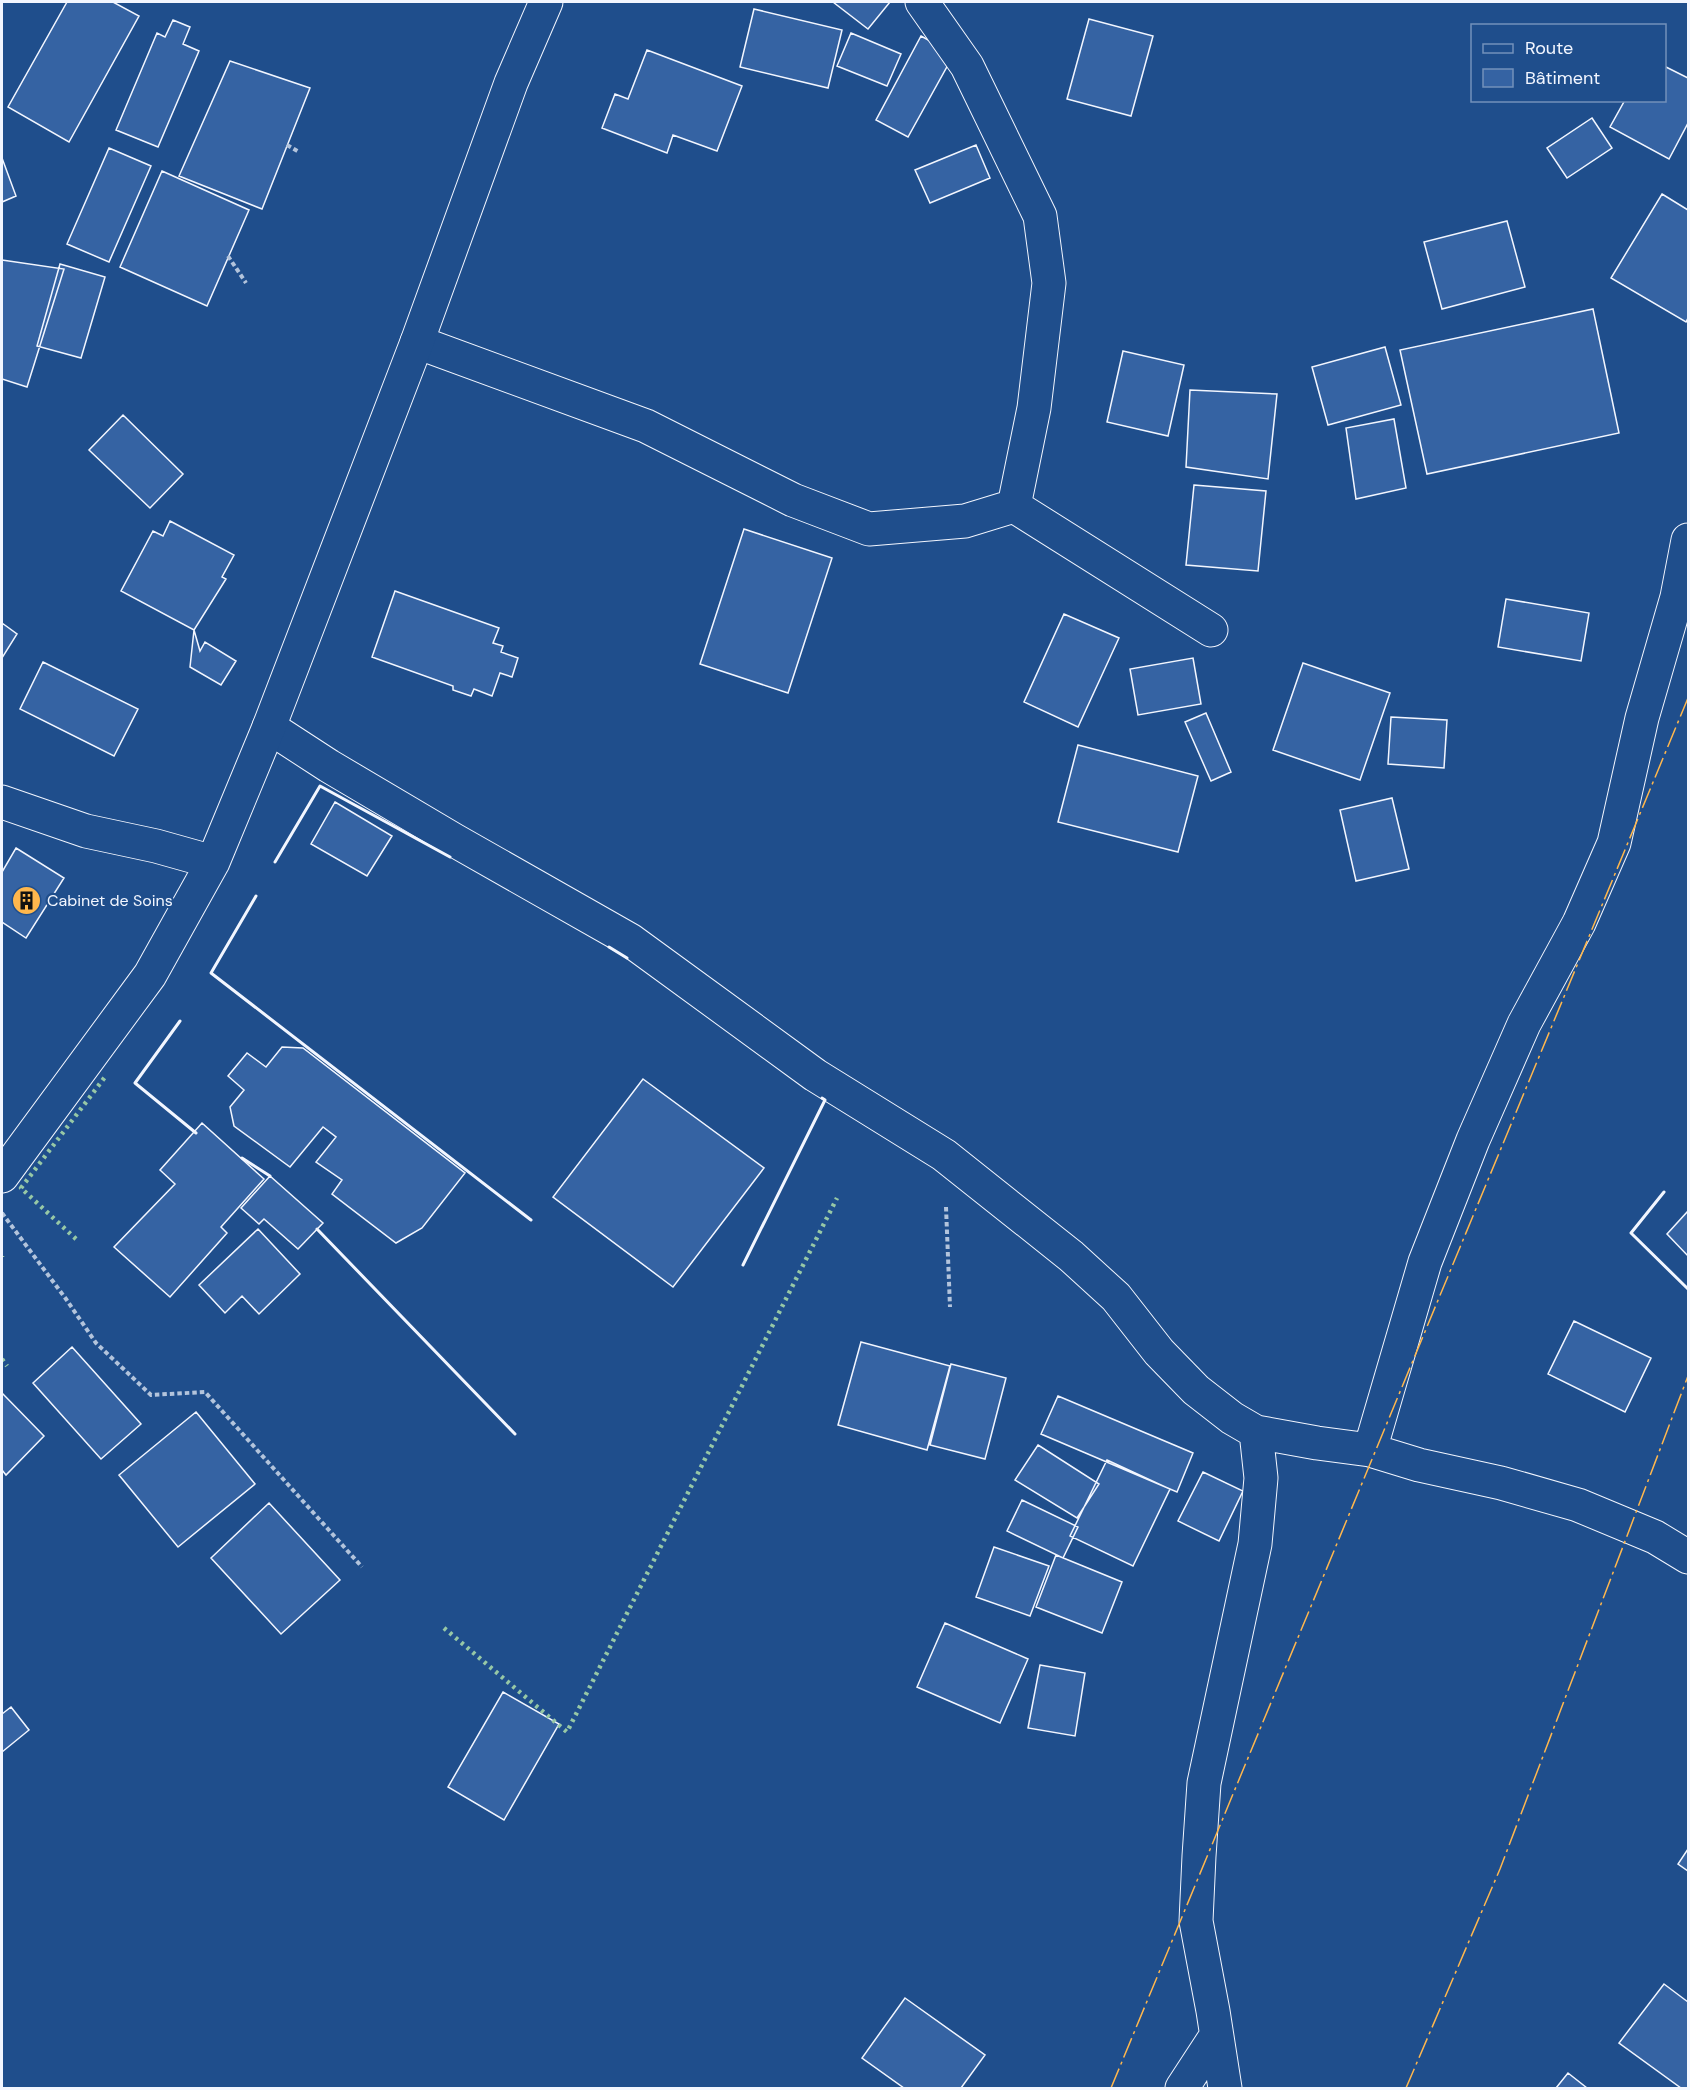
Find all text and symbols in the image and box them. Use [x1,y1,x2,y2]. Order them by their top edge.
legend [1471,24,1666,102]
text: Route [1525,36,1573,60]
text: Bâtiment [1525,66,1600,90]
building icon: Cabinet de Soins [10,884,42,916]
place label: Cabinet de Soins [47,890,173,911]

